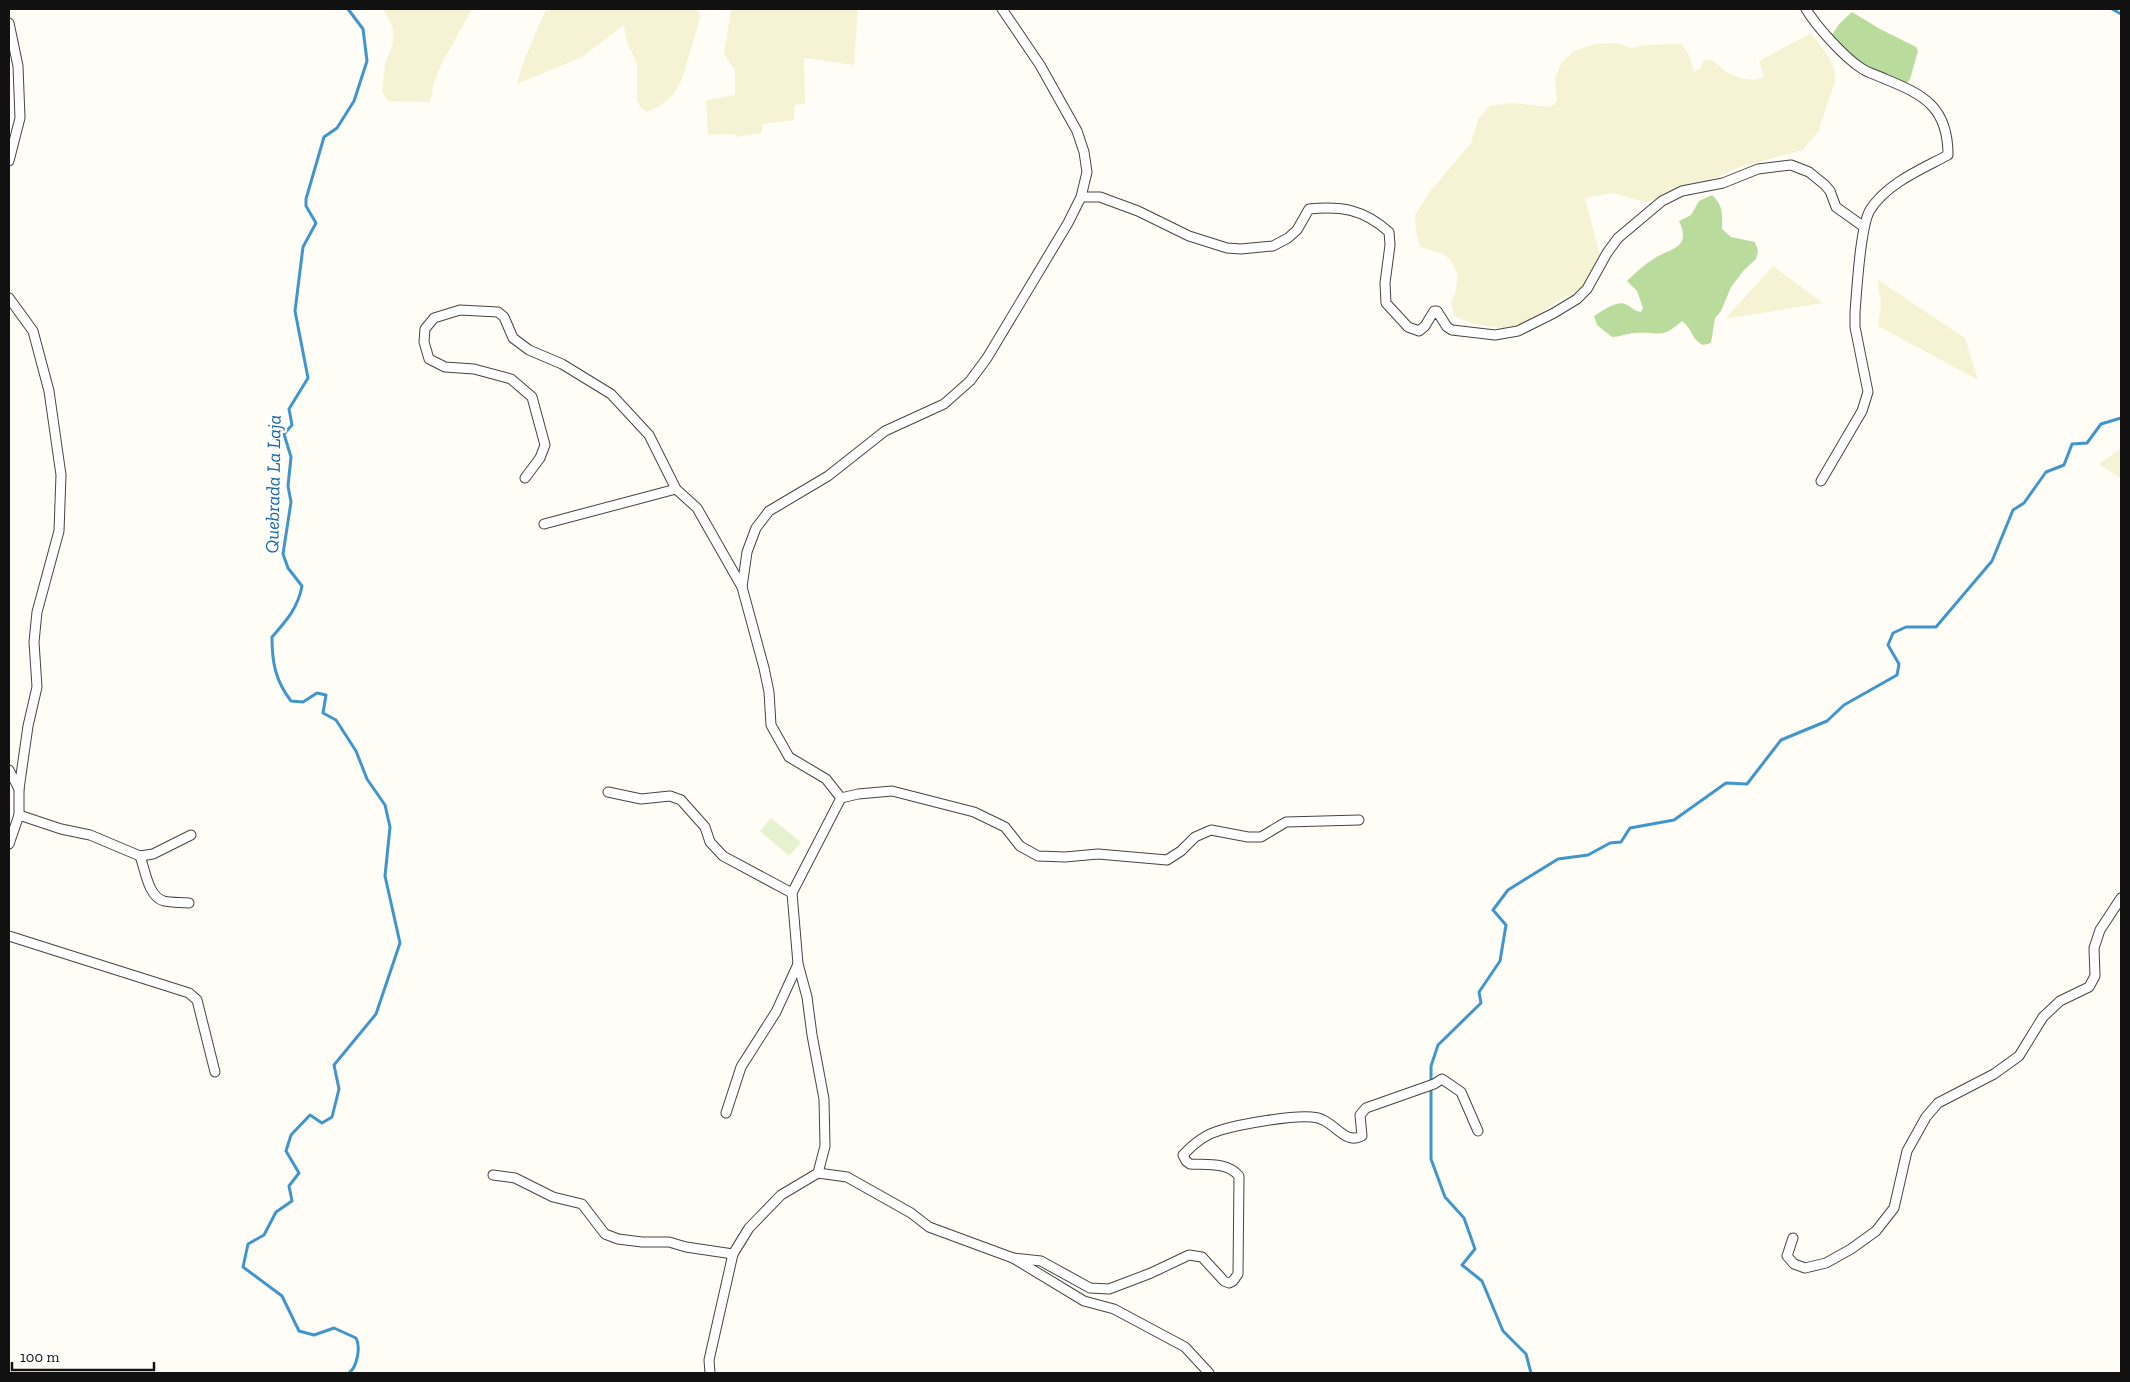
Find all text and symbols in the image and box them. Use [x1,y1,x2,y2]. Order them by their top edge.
water label: Quebrada La Laja [260,414,286,554]
scale bar [12,1340,155,1372]
text: 100 m [20,1348,59,1366]

